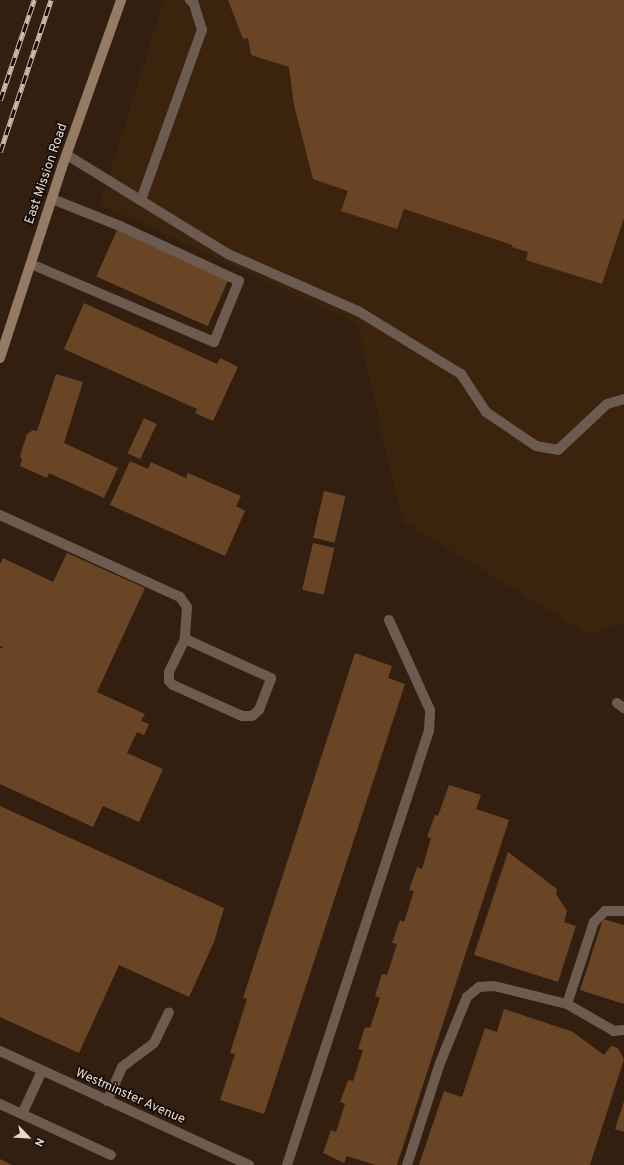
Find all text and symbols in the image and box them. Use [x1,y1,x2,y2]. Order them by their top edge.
street label: East Mission Road [22,122,72,226]
street label: Westminster Avenue [72,1066,188,1128]
north arrow [8,1117,48,1157]
text: N [31,1136,47,1149]

